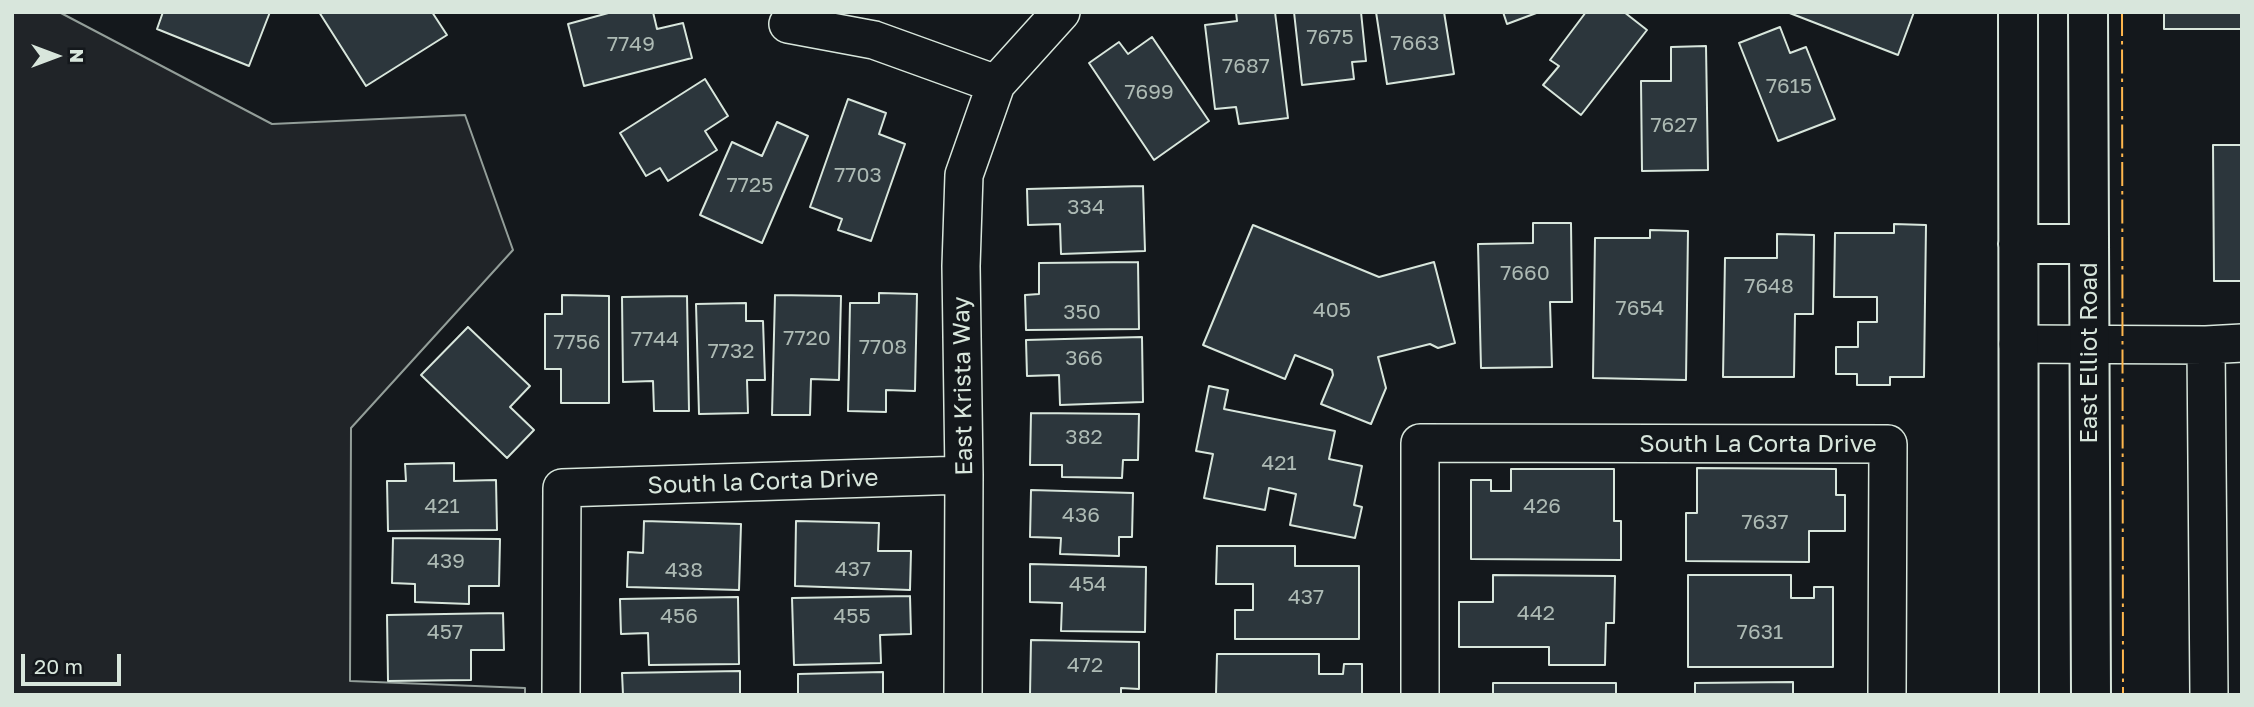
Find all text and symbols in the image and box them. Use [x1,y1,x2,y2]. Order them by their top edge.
north arrow [21,21,91,91]
house number: 7675 [1306,24,1354,50]
house number: 7663 [1391,30,1439,56]
house number: 7749 [607,31,655,57]
text: N [66,49,89,63]
house number: 7687 [1222,53,1270,79]
house number: 7615 [1766,73,1812,99]
house number: 7699 [1124,79,1174,105]
house number: 7627 [1650,112,1698,138]
house number: 7703 [834,162,882,188]
house number: 7725 [727,172,773,198]
house number: 334 [1067,194,1105,220]
house number: 7660 [1500,260,1550,286]
street label: East Elliot Road [2075,262,2103,444]
house number: 7648 [1744,273,1794,299]
house number: 7654 [1616,295,1664,321]
street label: East Krista Way [947,296,979,476]
house number: 405 [1313,297,1351,323]
house number: 350 [1063,299,1101,325]
house number: 7720 [783,325,831,351]
house number: 7744 [631,326,679,352]
house number: 7756 [553,329,601,355]
house number: 7708 [859,334,907,360]
house number: 7732 [708,338,754,364]
house number: 366 [1065,345,1103,371]
house number: 382 [1065,424,1103,450]
street label: South La Corta Drive [1639,430,1877,458]
house number: 421 [1261,450,1297,476]
street label: South la Corta Drive [647,464,879,500]
house number: 421 [424,493,460,519]
house number: 426 [1523,493,1561,519]
house number: 436 [1062,502,1100,528]
house number: 7637 [1741,509,1789,535]
house number: 439 [427,548,465,574]
house number: 437 [835,556,871,582]
house number: 438 [665,557,703,583]
house number: 454 [1069,571,1107,597]
house number: 437 [1288,584,1324,610]
house number: 442 [1517,600,1555,626]
house number: 456 [660,603,698,629]
house number: 455 [833,603,871,629]
house number: 457 [427,619,463,645]
house number: 7631 [1737,619,1783,645]
scale bar [24,640,124,684]
house number: 472 [1067,652,1103,678]
text: 20 m [34,653,83,679]

